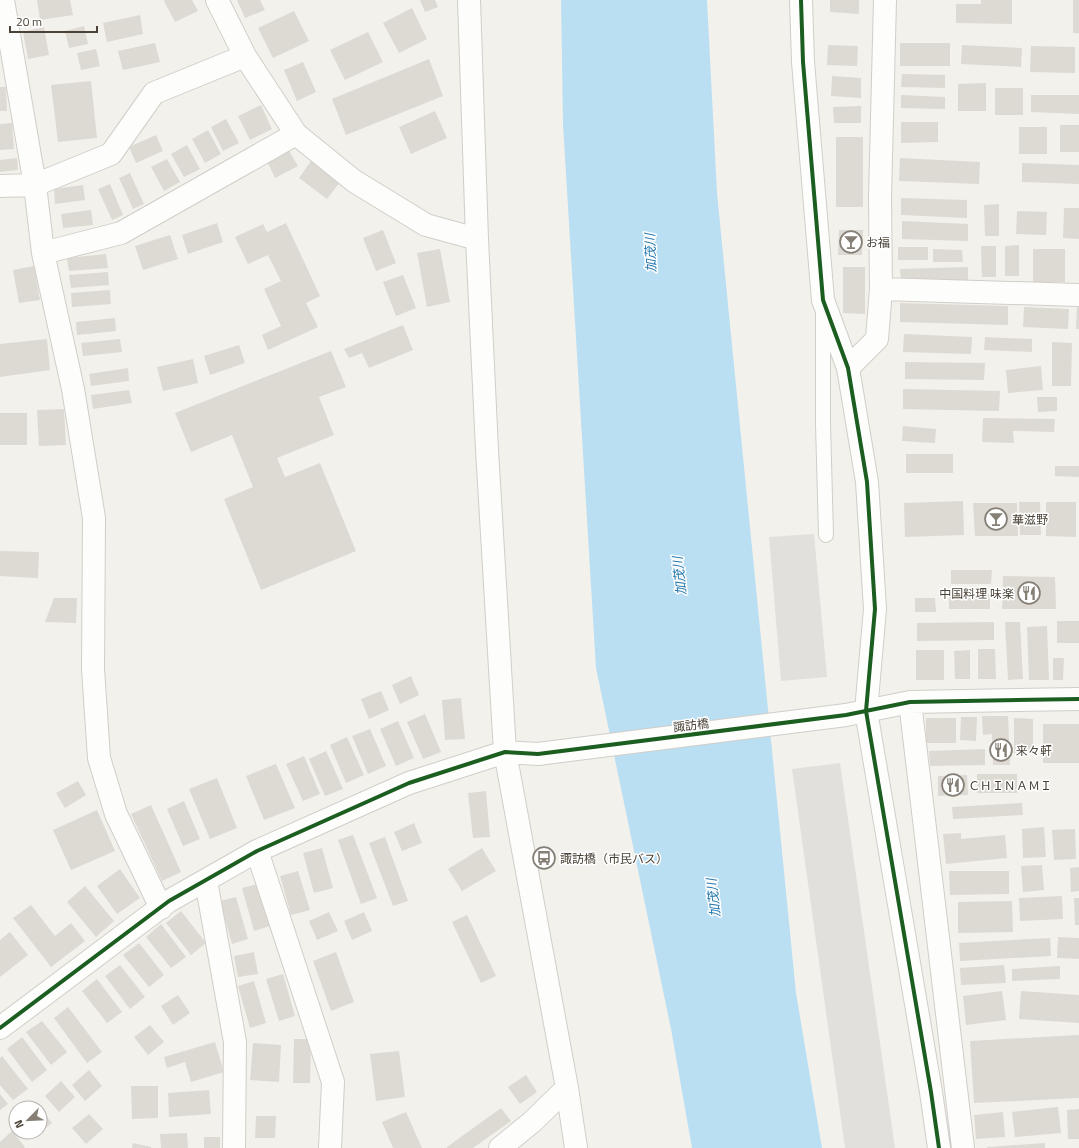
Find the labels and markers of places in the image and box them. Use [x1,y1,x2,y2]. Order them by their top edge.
bar icon: お福 [838,229,864,255]
place label: お福 [866,233,890,252]
bar icon: 華滋野 [983,506,1009,532]
place label: 華滋野 [1012,510,1048,529]
restaurant icon: 中国料理 味楽 [1016,580,1042,606]
place label: 中国料理 味楽 [939,584,1014,603]
restaurant icon: 来々軒 [988,737,1014,763]
place label: 来々軒 [1016,741,1052,760]
restaurant icon: ＣＨＩＮＡＭＩ [940,772,966,798]
place label: ＣＨＩＮＡＭＩ [968,776,1052,795]
bus stop icon: 諏訪橋（市民バス） [531,845,557,871]
place label: 諏訪橋（市民バス） [560,849,668,868]

